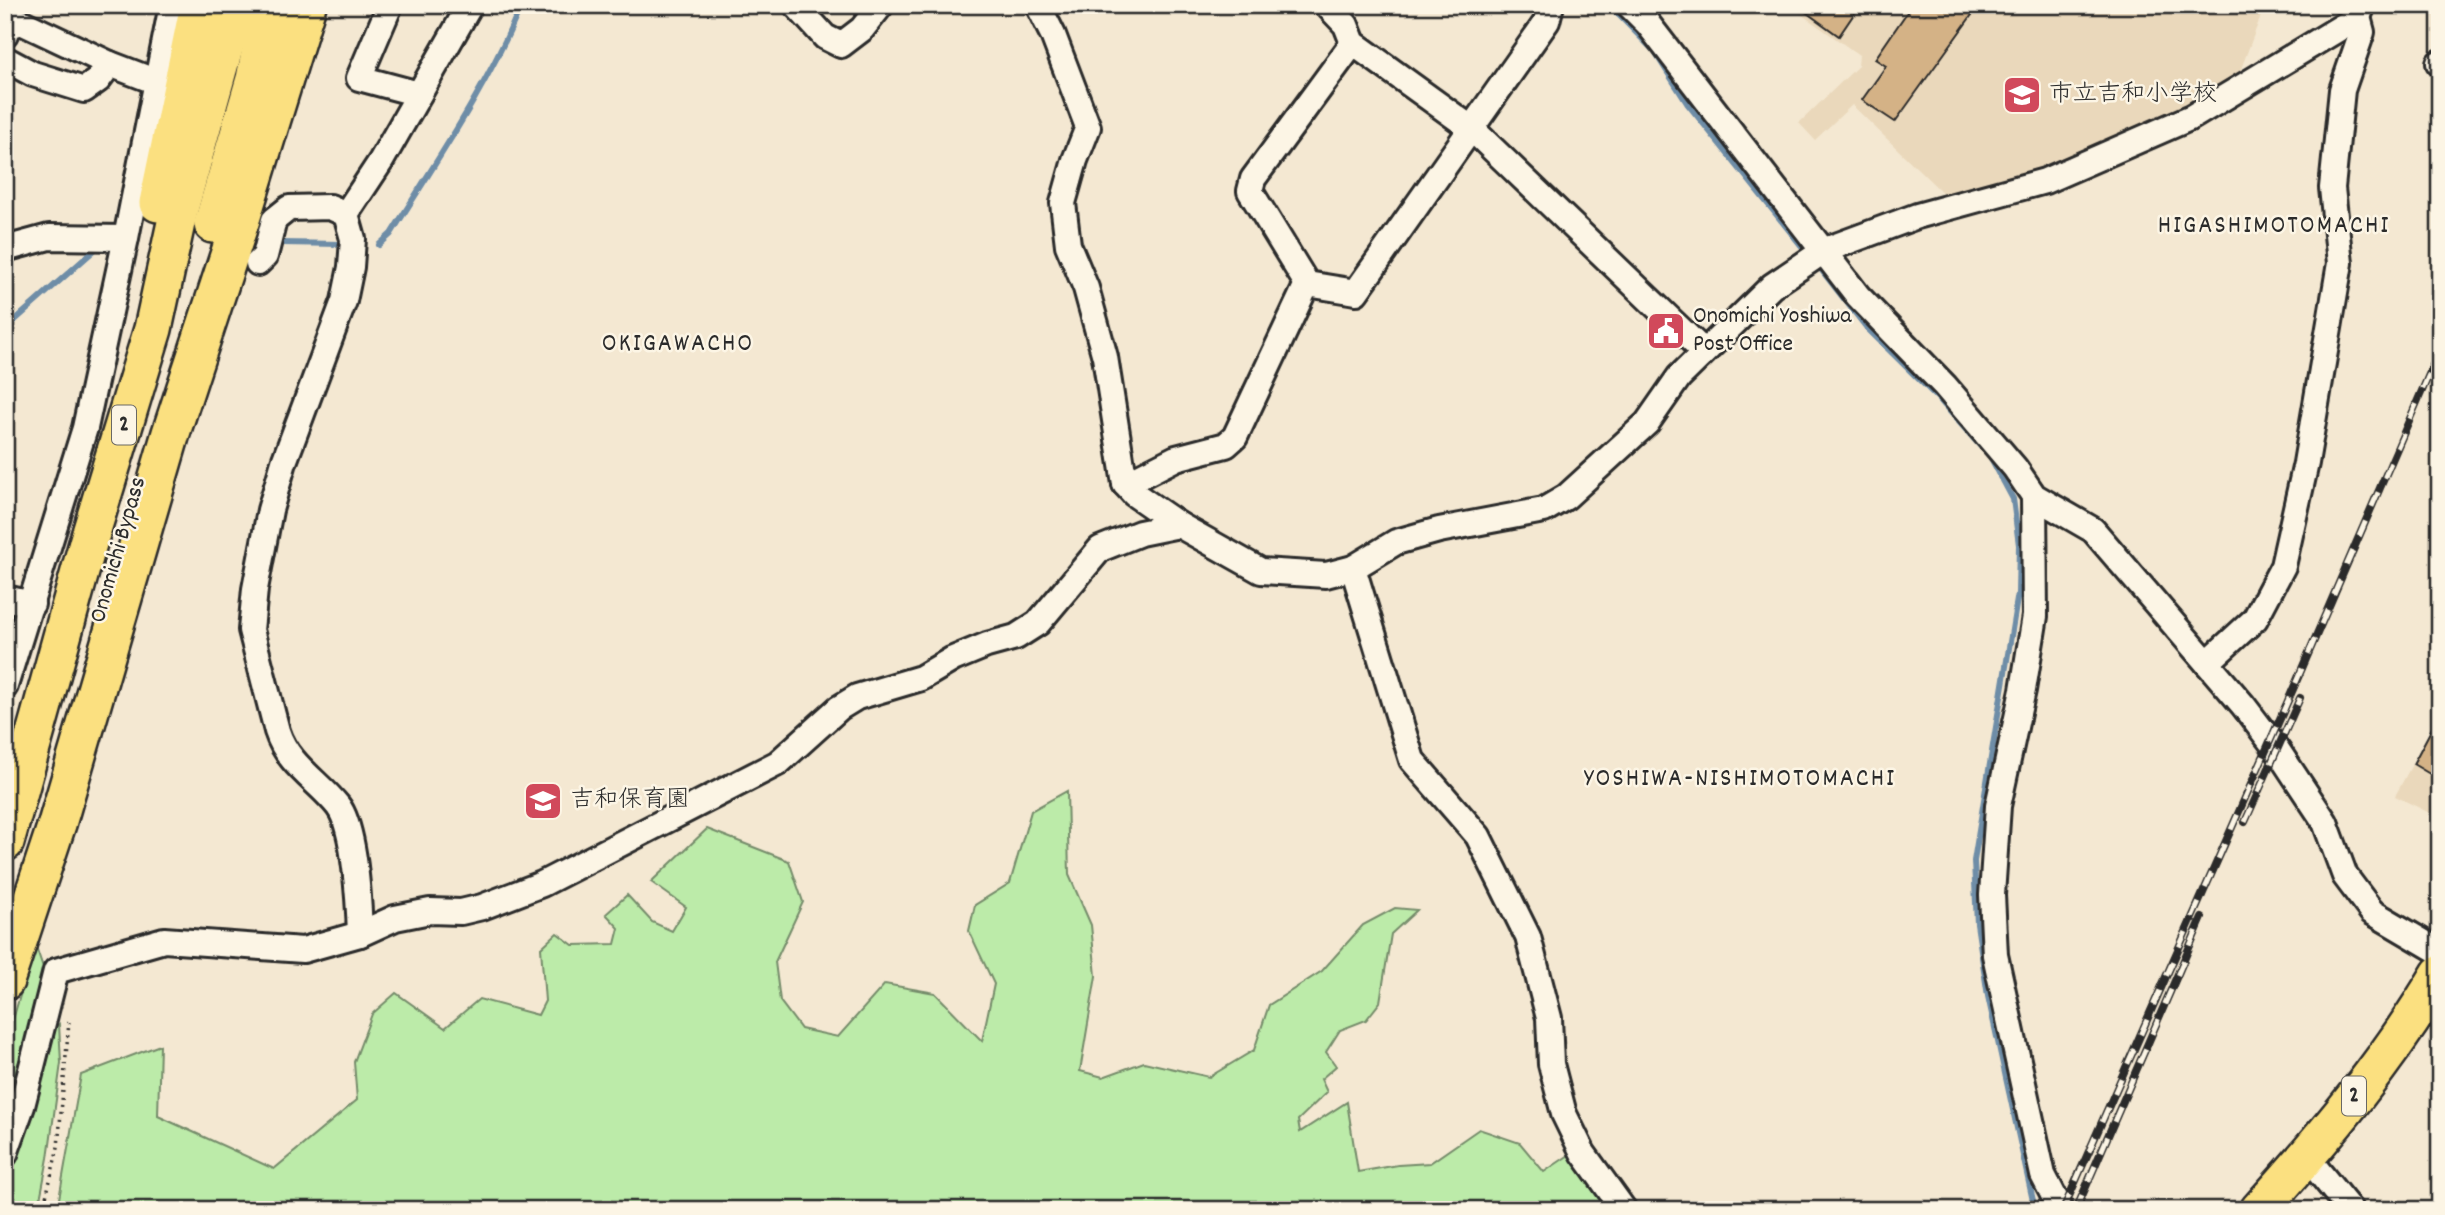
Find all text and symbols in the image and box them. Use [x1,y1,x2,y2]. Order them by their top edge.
school or university icon: 市立吉和小学校 [2001,74,2043,116]
place label: 市立吉和小学校 [2049,78,2217,112]
district label: HIGASHIMOTOMACHI [2158,208,2390,245]
place label: Onomichi Yoshiwa Post Office [1693,300,1852,362]
public building icon: Onomichi Yoshiwa Post Office [1645,310,1687,352]
district label: OKIGAWACHO [602,326,754,363]
road number: 2 [112,406,136,444]
street label: Onomichi Bypass [82,473,156,627]
district label: YOSHIWA-NISHIMOTOMACHI [1584,761,1896,798]
school or university icon: 吉和保育園 [522,780,564,822]
place label: 吉和保育園 [570,784,690,818]
road number: 2 [2342,1077,2366,1116]

